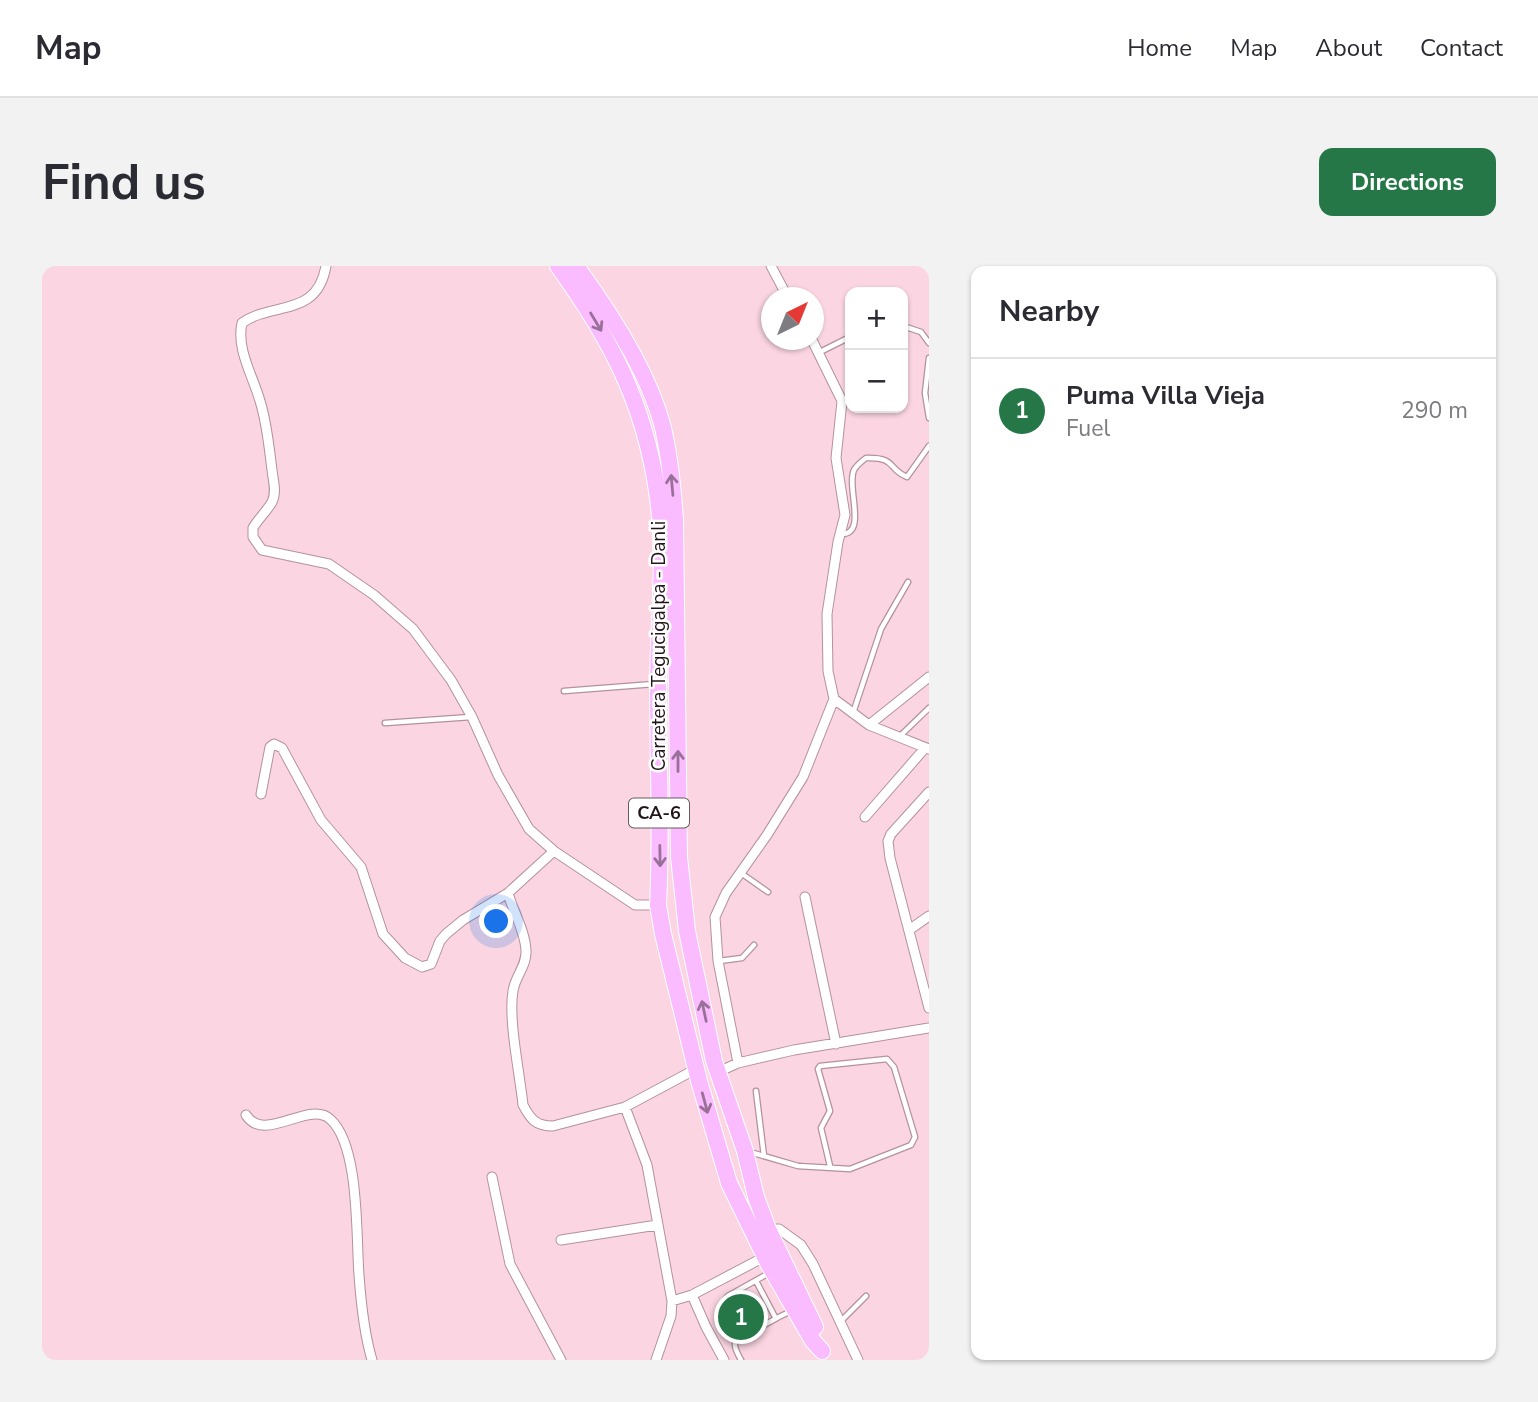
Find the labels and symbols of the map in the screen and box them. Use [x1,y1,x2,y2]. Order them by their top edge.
north arrow [761,287,824,350]
one-way arrow [590,312,604,332]
one-way arrow [665,474,678,497]
street label: Carretera Tegucigalpa - Danli [646,521,672,771]
one-way arrow [671,750,685,773]
road number: CA-6 [629,798,689,828]
one-way arrow [653,844,667,867]
your location [479,904,513,938]
one-way arrow [697,1000,710,1023]
one-way arrow [699,1091,712,1113]
pin: 1 [718,1291,764,1343]

